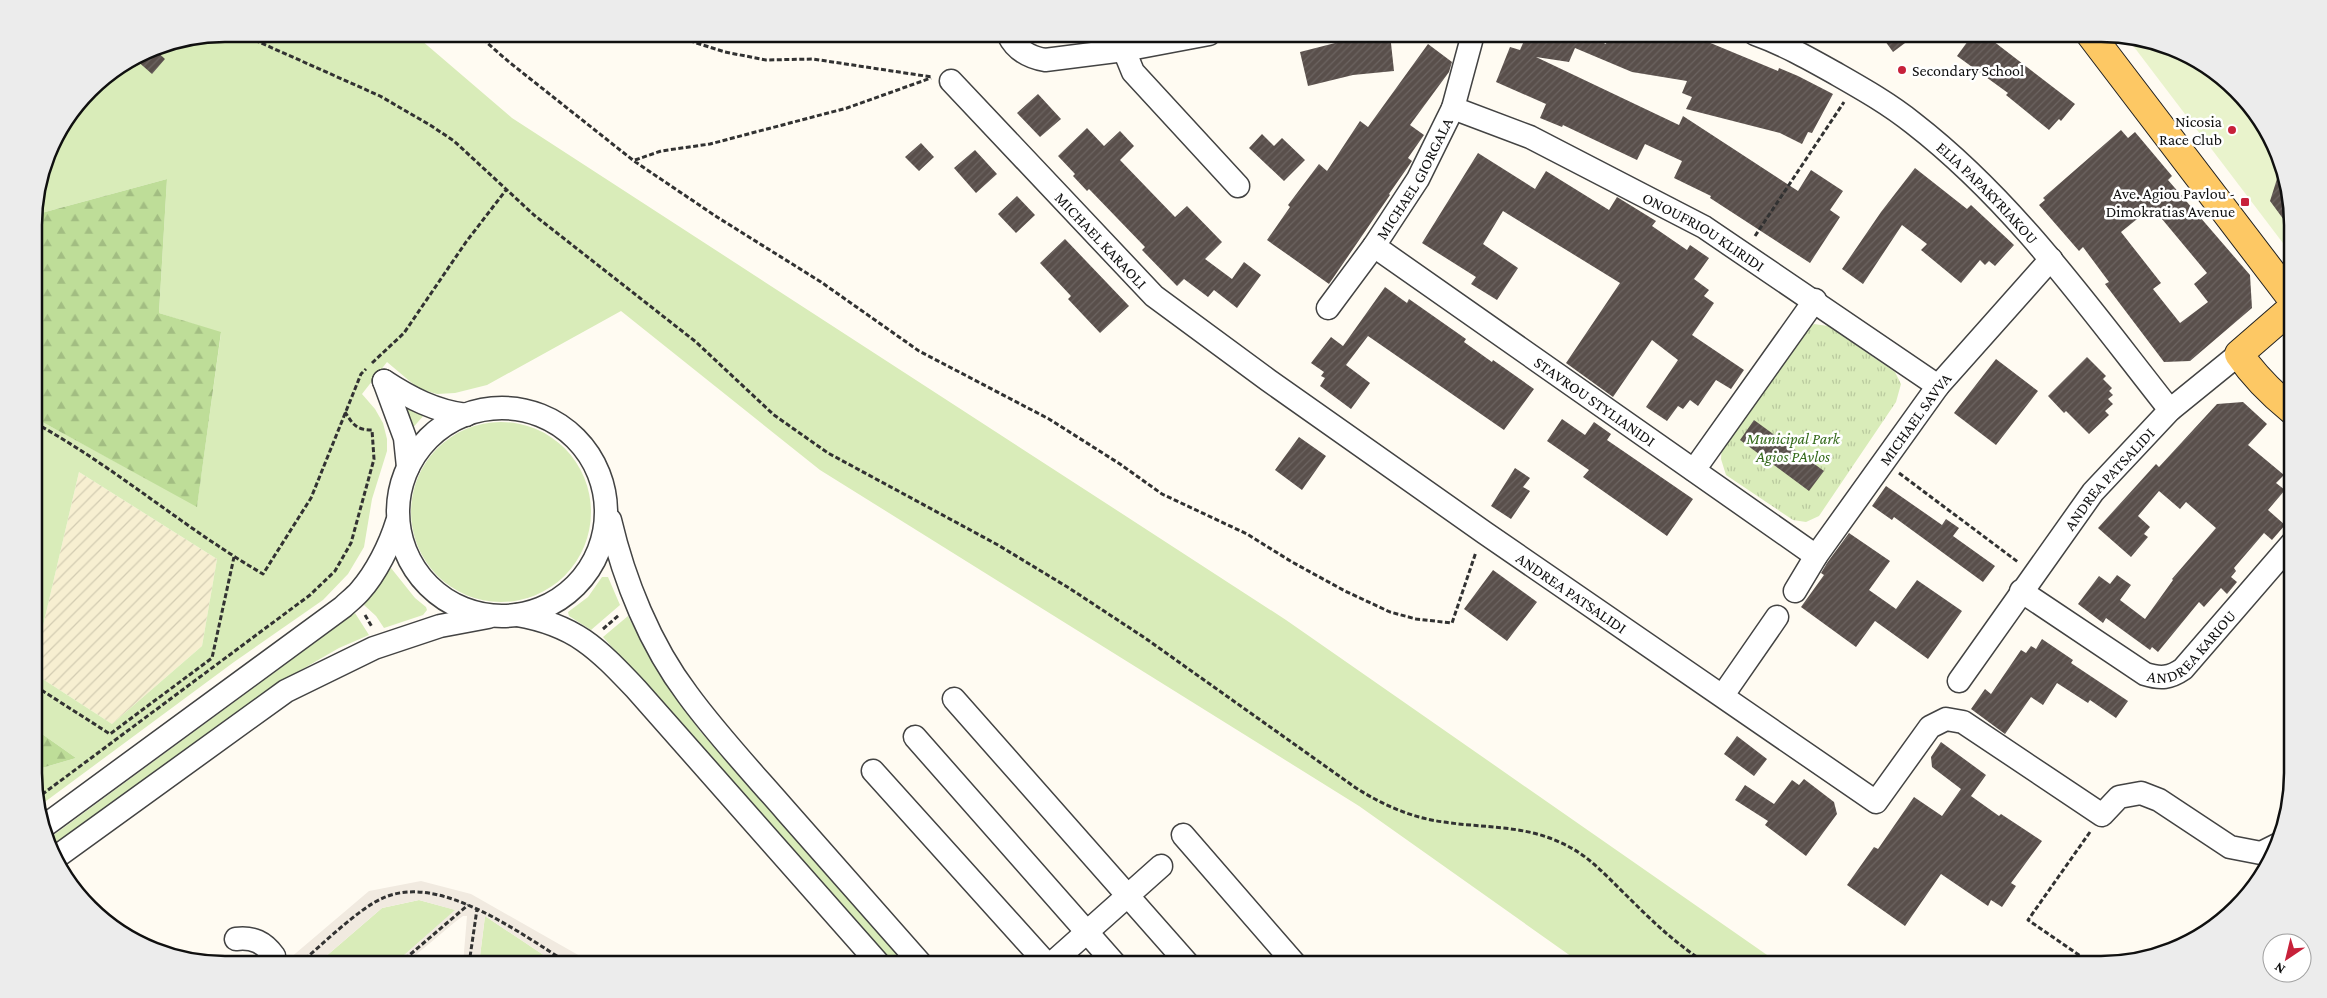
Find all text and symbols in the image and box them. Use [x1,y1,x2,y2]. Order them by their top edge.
place label: Secondary School [1912,62,2024,80]
marker: Secondary School [1896,64,1908,76]
place label: Nicosia Race Club [2159,113,2223,148]
street label: MICHAEL GIORGALA [1372,114,1456,242]
marker: Nicosia Race Club [2226,124,2238,136]
street label: ELIA PAPAKYRIAKOU [1934,138,2042,247]
place label: Ave. Agiou Pavlou - Dimokratias Avenue [2106,185,2235,220]
street label: ONOUFRIOU KLIRIDI [1640,188,1768,274]
street label: MICHAEL KARAOLI [1052,189,1151,292]
marker: Ave. Agiou Pavlou - Dimokratias Avenue [2239,196,2251,208]
street label: STAVROU STYLIANIDI [1531,353,1659,449]
street label: MICHAEL SAVVA [1876,369,1955,468]
street label: ANDREA PATSALIDI [2060,424,2158,533]
park label: Municipal Park Agios PAvlos [1745,430,1841,466]
street label: ANDREA PATSALIDI [1513,549,1630,636]
street label: ANDREA KARIOU [2146,607,2239,686]
north arrow [2262,933,2312,983]
text: N [2271,959,2288,978]

